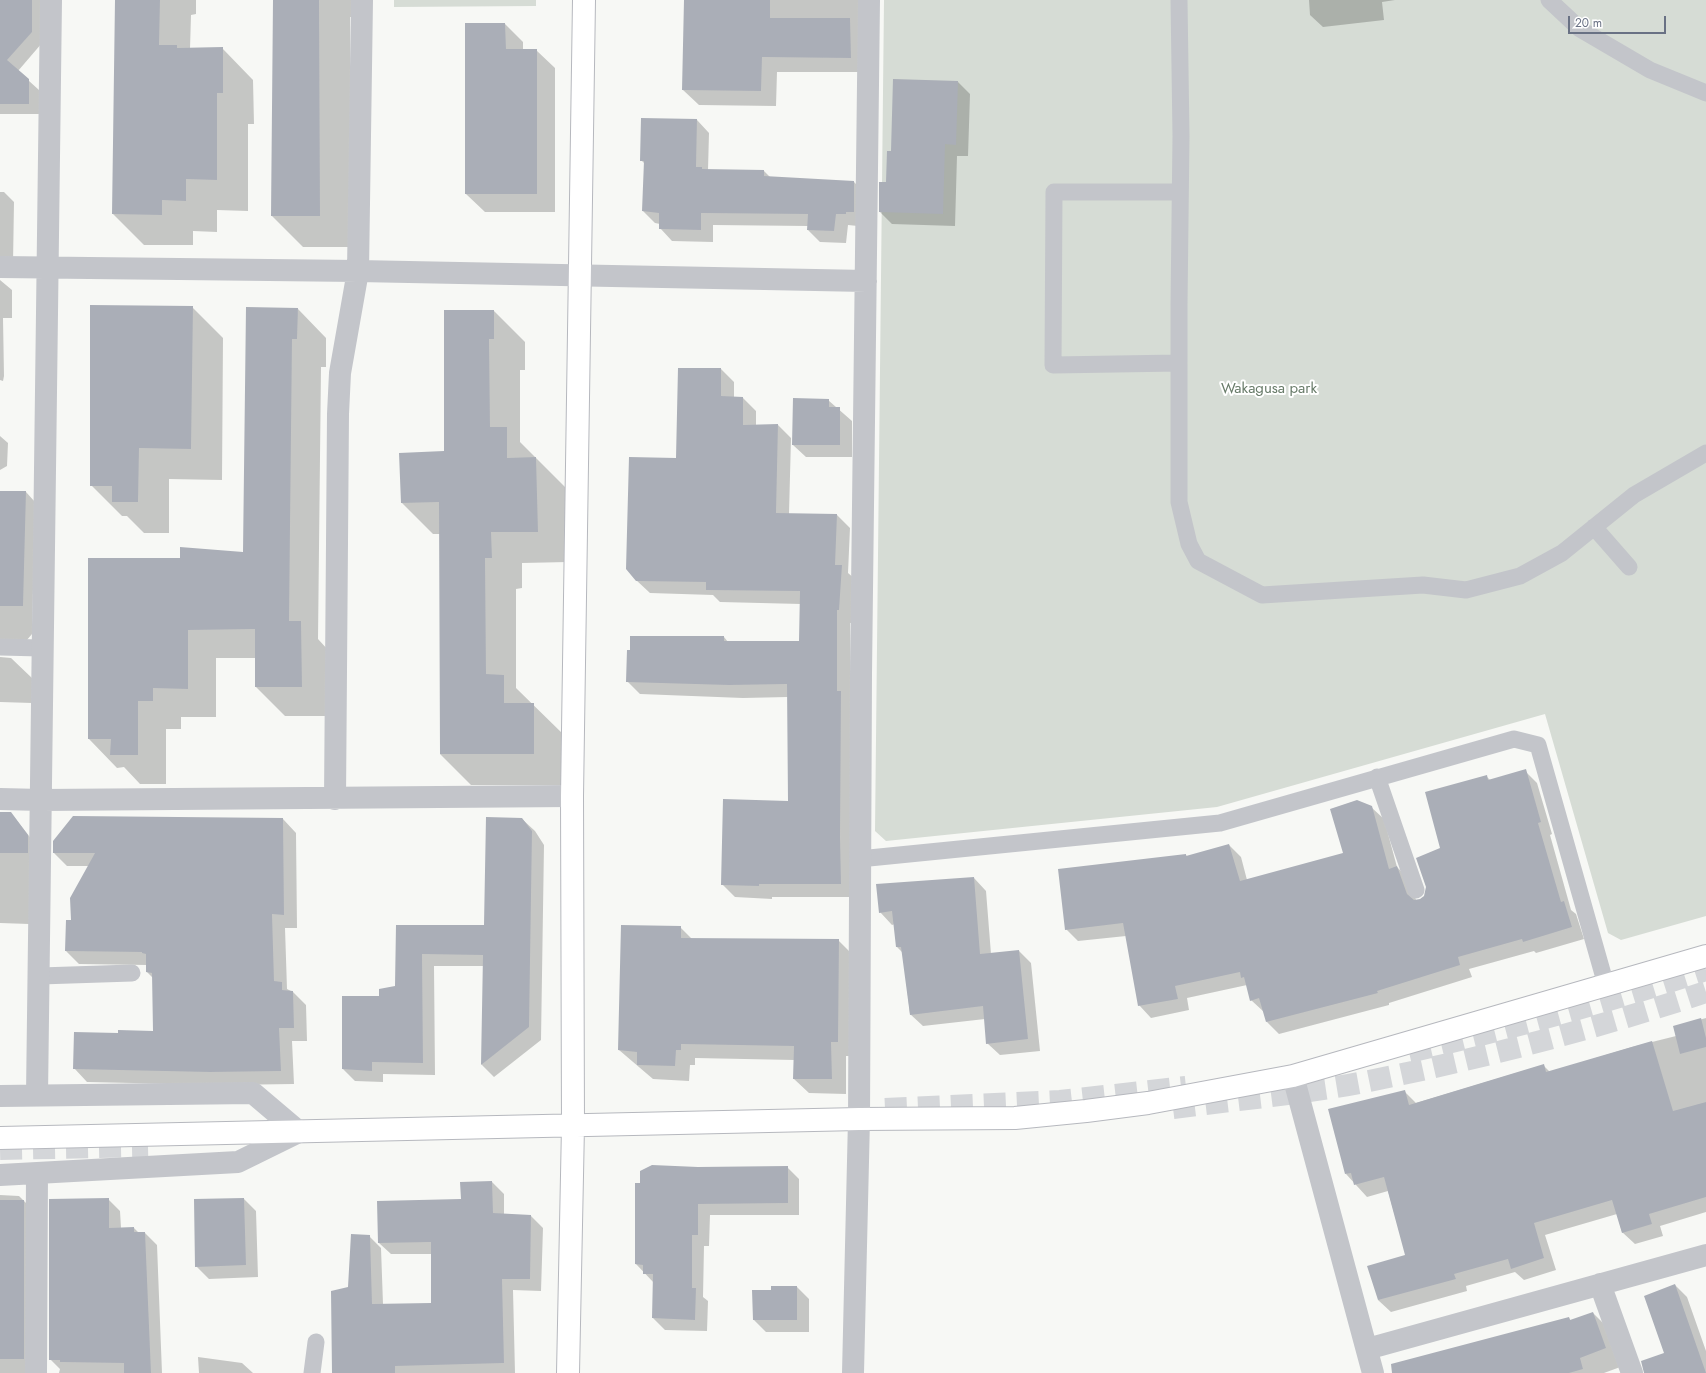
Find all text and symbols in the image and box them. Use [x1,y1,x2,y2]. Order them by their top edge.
scale bar [1570,8,1668,34]
text: 20 m [1575,14,1602,32]
park label: Wakagusa park [1221,380,1317,398]

